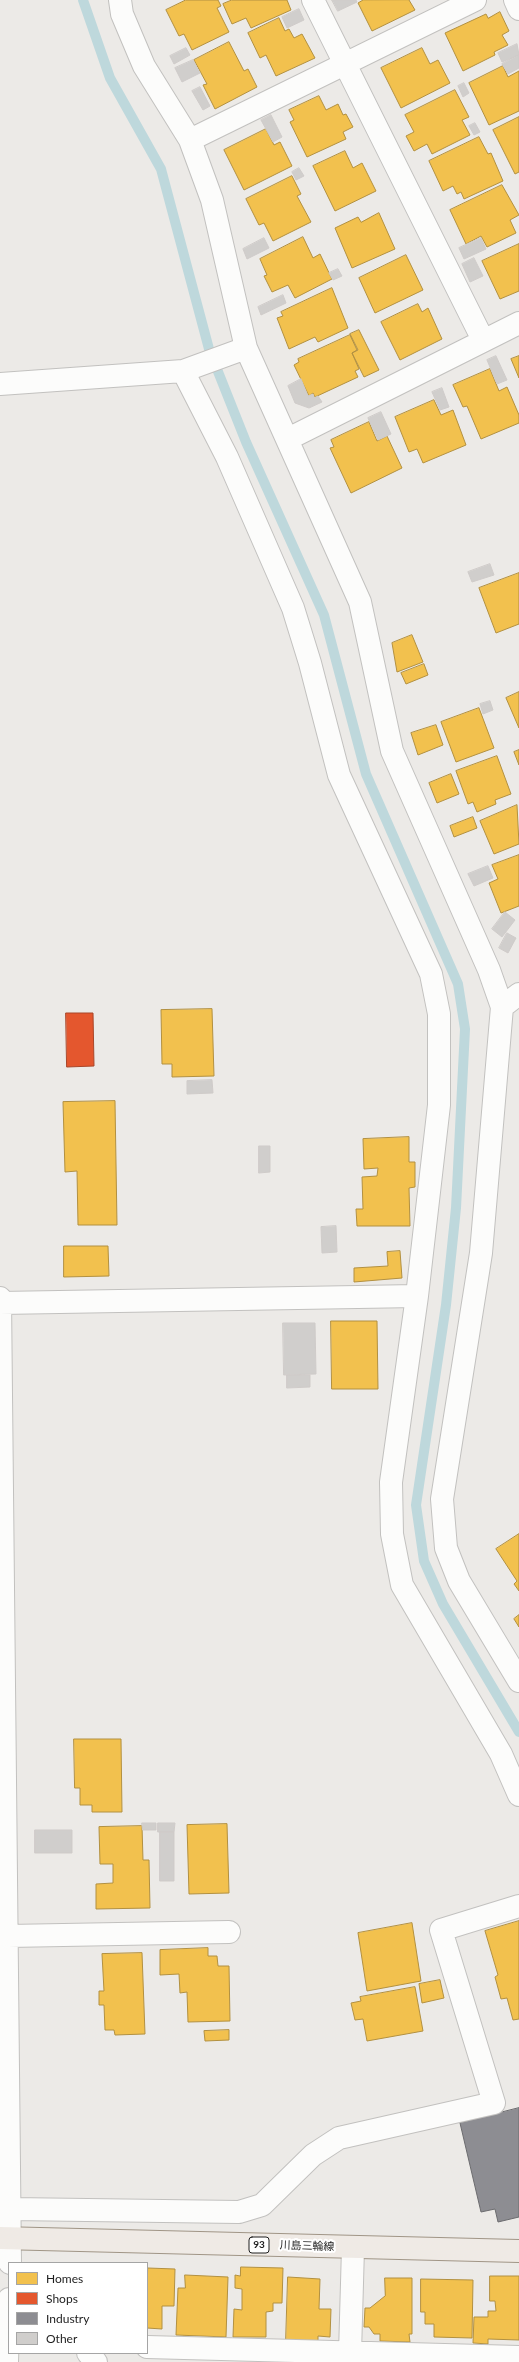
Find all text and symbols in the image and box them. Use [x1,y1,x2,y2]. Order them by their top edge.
road number: 93 [249,2237,269,2253]
street label: 川島三輪線 [279,2238,335,2254]
legend [8,2262,148,2354]
text: Homes [46,2271,83,2286]
text: Shops [46,2291,78,2306]
text: Industry [46,2311,89,2326]
text: Other [46,2331,77,2346]

